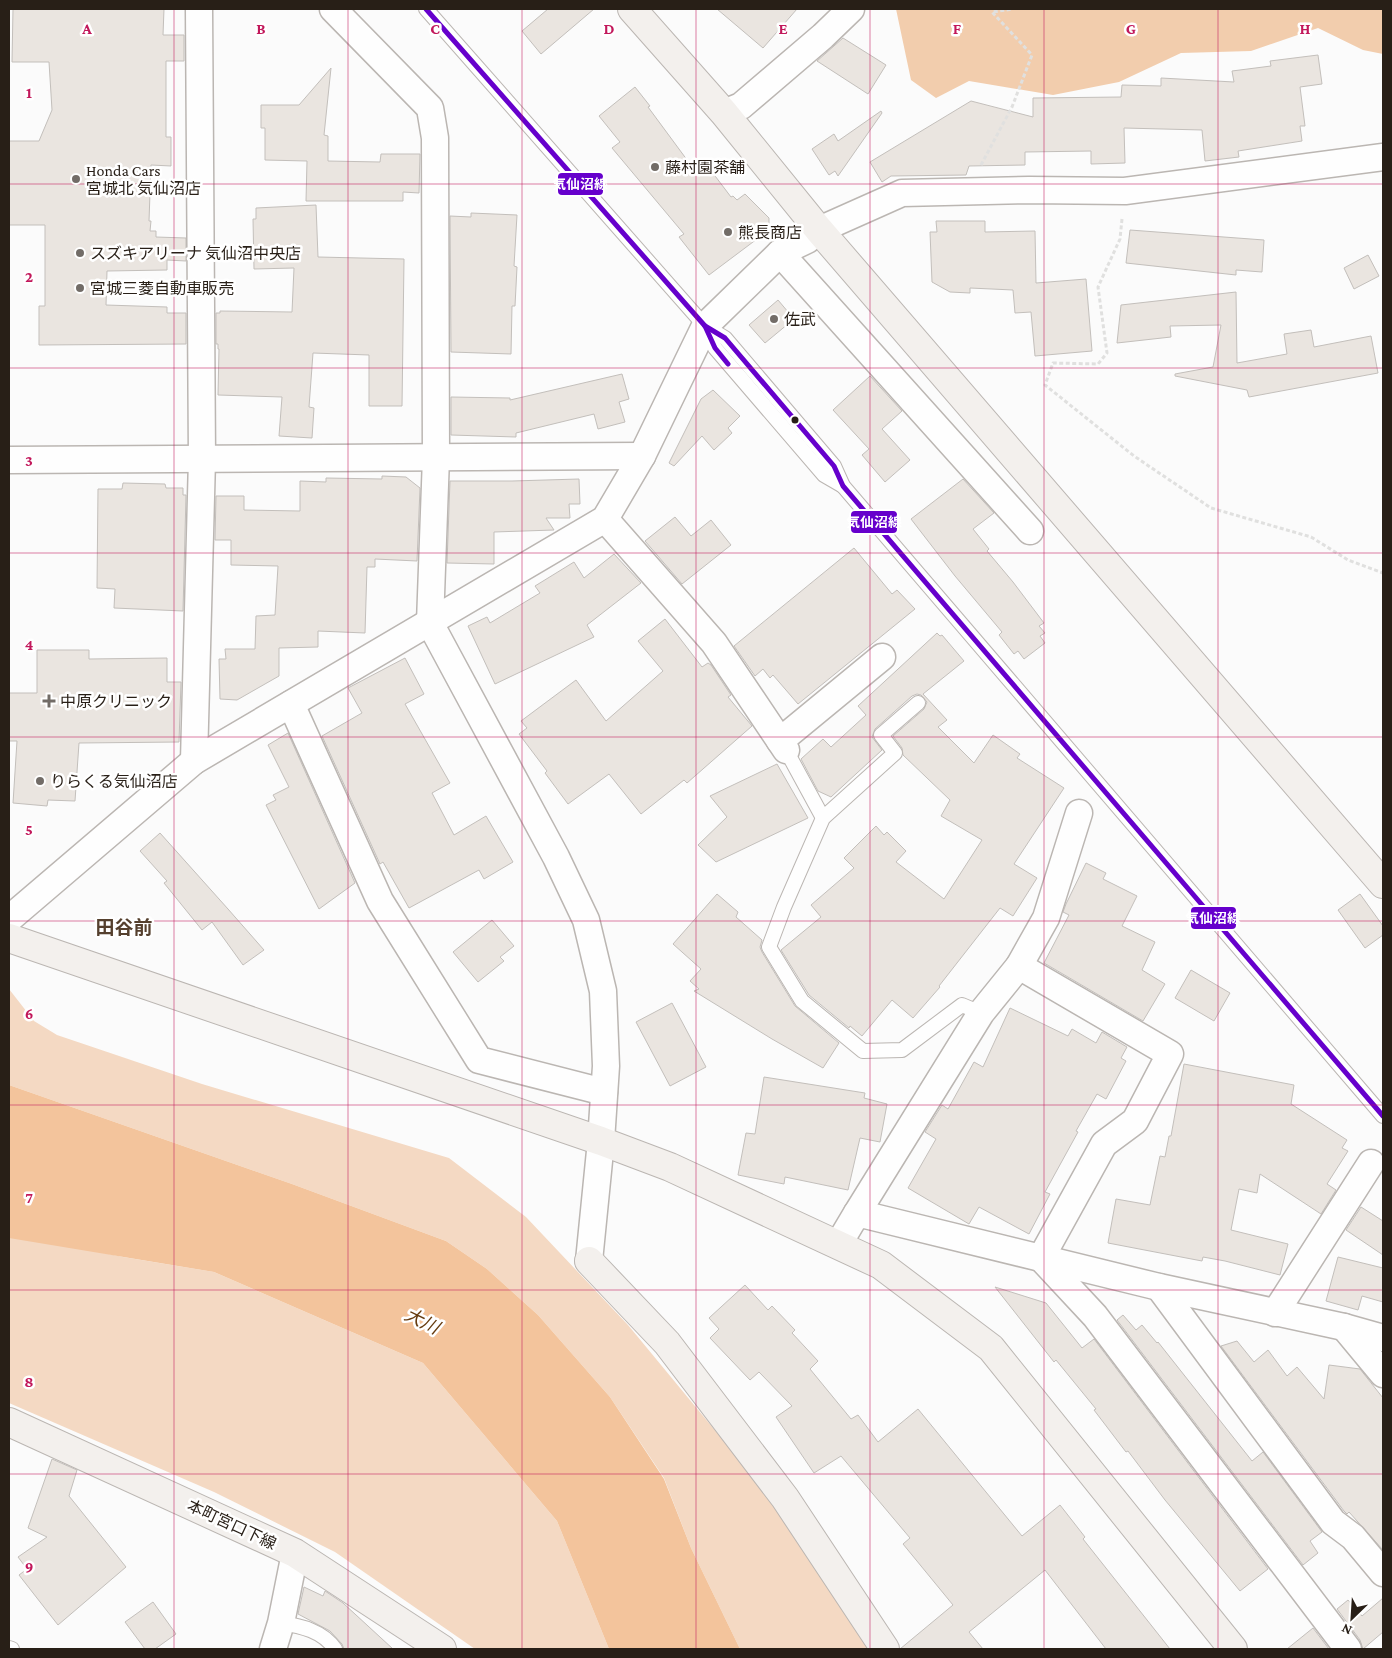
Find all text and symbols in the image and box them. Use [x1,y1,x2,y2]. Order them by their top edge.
text: A [81,20,92,37]
text: B [256,20,266,37]
text: C [430,20,440,37]
text: D [603,20,615,37]
text: E [778,20,788,37]
text: F [953,20,962,37]
text: G [1126,20,1136,37]
text: H [1300,20,1311,37]
text: 1 [26,84,32,101]
place label: 藤村園茶舗 [665,159,745,176]
marker: 藤村園茶舗 [649,161,661,173]
place label: Honda Cars 宮城北 気仙沼店 [86,162,201,197]
line badge: 気仙沼線 [557,172,604,196]
marker: Honda Cars 宮城北 気仙沼店 [70,173,82,185]
text: 気仙沼線 [552,176,608,192]
place label: 熊長商店 [738,224,802,241]
marker: 熊長商店 [722,226,734,238]
place label: スズキアリーナ 気仙沼中央店 [90,245,301,262]
marker: スズキアリーナ 気仙沼中央店 [74,247,86,259]
text: 2 [25,268,33,285]
place label: 宮城三菱自動車販売 [90,280,234,297]
marker: 宮城三菱自動車販売 [74,282,86,294]
place label: 佐武 [784,311,816,328]
marker: 佐武 [768,313,780,325]
unlabelled marker [790,415,800,425]
text: 3 [25,452,33,469]
line badge: 気仙沼線 [850,510,898,534]
text: 気仙沼線 [846,514,902,530]
text: 4 [25,636,34,653]
place label: 中原クリニック [60,693,172,710]
marker: 中原クリニック [42,694,56,708]
place label: りらくる気仙沼店 [50,773,178,790]
marker: りらくる気仙沼店 [34,775,46,787]
text: 5 [25,821,33,838]
line badge: 気仙沼線 [1190,906,1237,930]
text: 気仙沼線 [1185,910,1241,926]
district label: 田谷前 [95,917,153,938]
text: 6 [25,1005,33,1022]
text: 7 [25,1189,33,1206]
water label: 大川 [401,1304,444,1339]
text: 8 [24,1373,34,1390]
street label: 本町宮口下線 [185,1496,279,1552]
text: 9 [25,1558,33,1575]
north arrow [1327,1593,1377,1643]
text: N [1338,1620,1354,1639]

